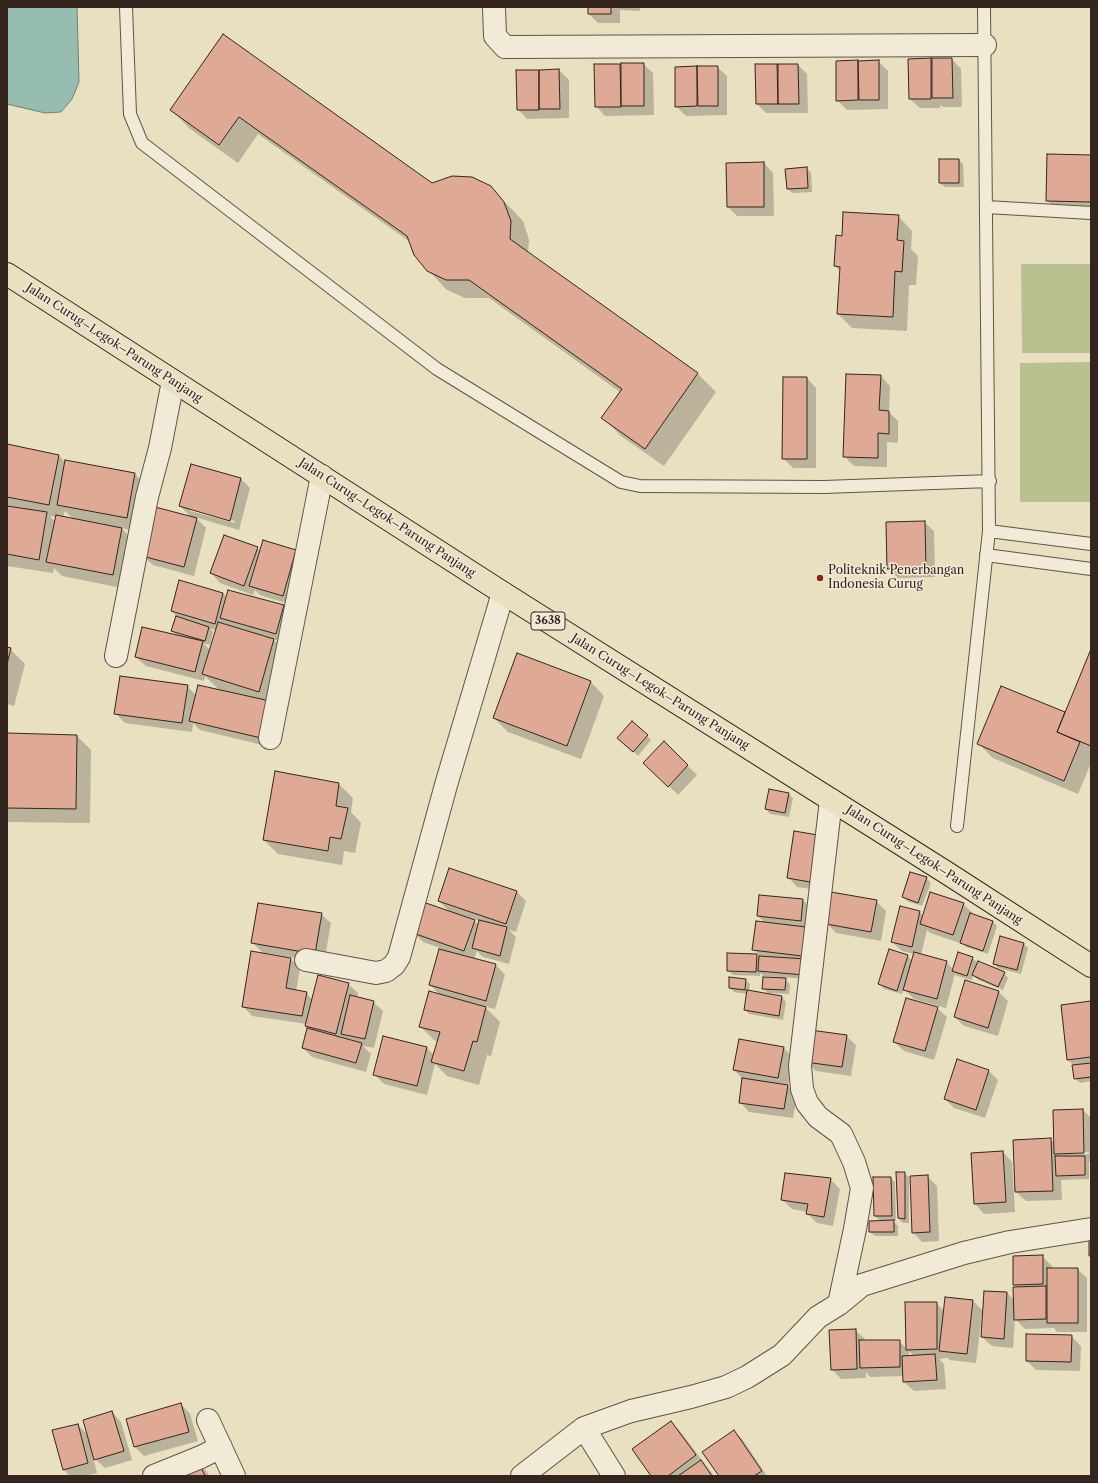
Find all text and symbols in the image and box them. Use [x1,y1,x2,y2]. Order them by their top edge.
street label: Jalan Curug–Legok–Parung Panjang [23,280,205,406]
street label: Jalan Curug–Legok–Parung Panjang [296,455,478,581]
place label: Politeknik Penerbangan Indonesia Curug [828,564,964,592]
marker: Politeknik Penerbangan Indonesia Curug [815,573,825,583]
road number: 3638 [531,612,565,630]
street label: Jalan Curug–Legok–Parung Panjang [568,631,752,753]
street label: Jalan Curug–Legok–Parung Panjang [843,802,1025,928]

